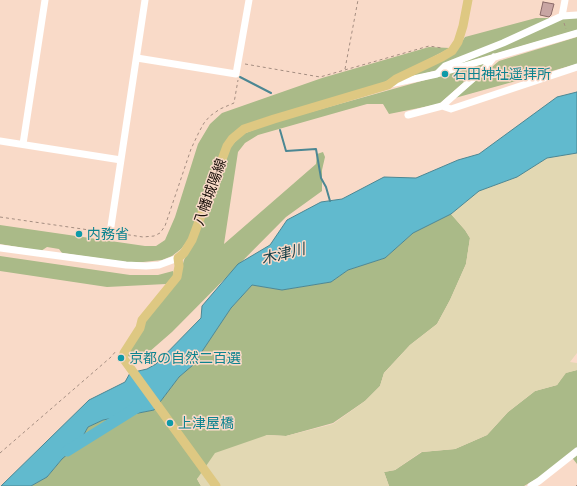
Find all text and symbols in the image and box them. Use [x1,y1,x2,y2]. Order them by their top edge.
place label: 石田神社遥拝所 [453,66,551,82]
marker: 石田神社遥拝所 [440,69,450,79]
street label: 八幡城陽線 [190,156,230,228]
place label: 内務省 [87,226,129,242]
marker: 内務省 [74,229,84,239]
water label: 木津川 [259,240,307,268]
place label: 京都の自然二百選 [129,350,241,366]
marker: 京都の自然二百選 [116,353,126,363]
place label: 上津屋橋 [178,415,234,431]
marker: 上津屋橋 [165,418,175,428]

